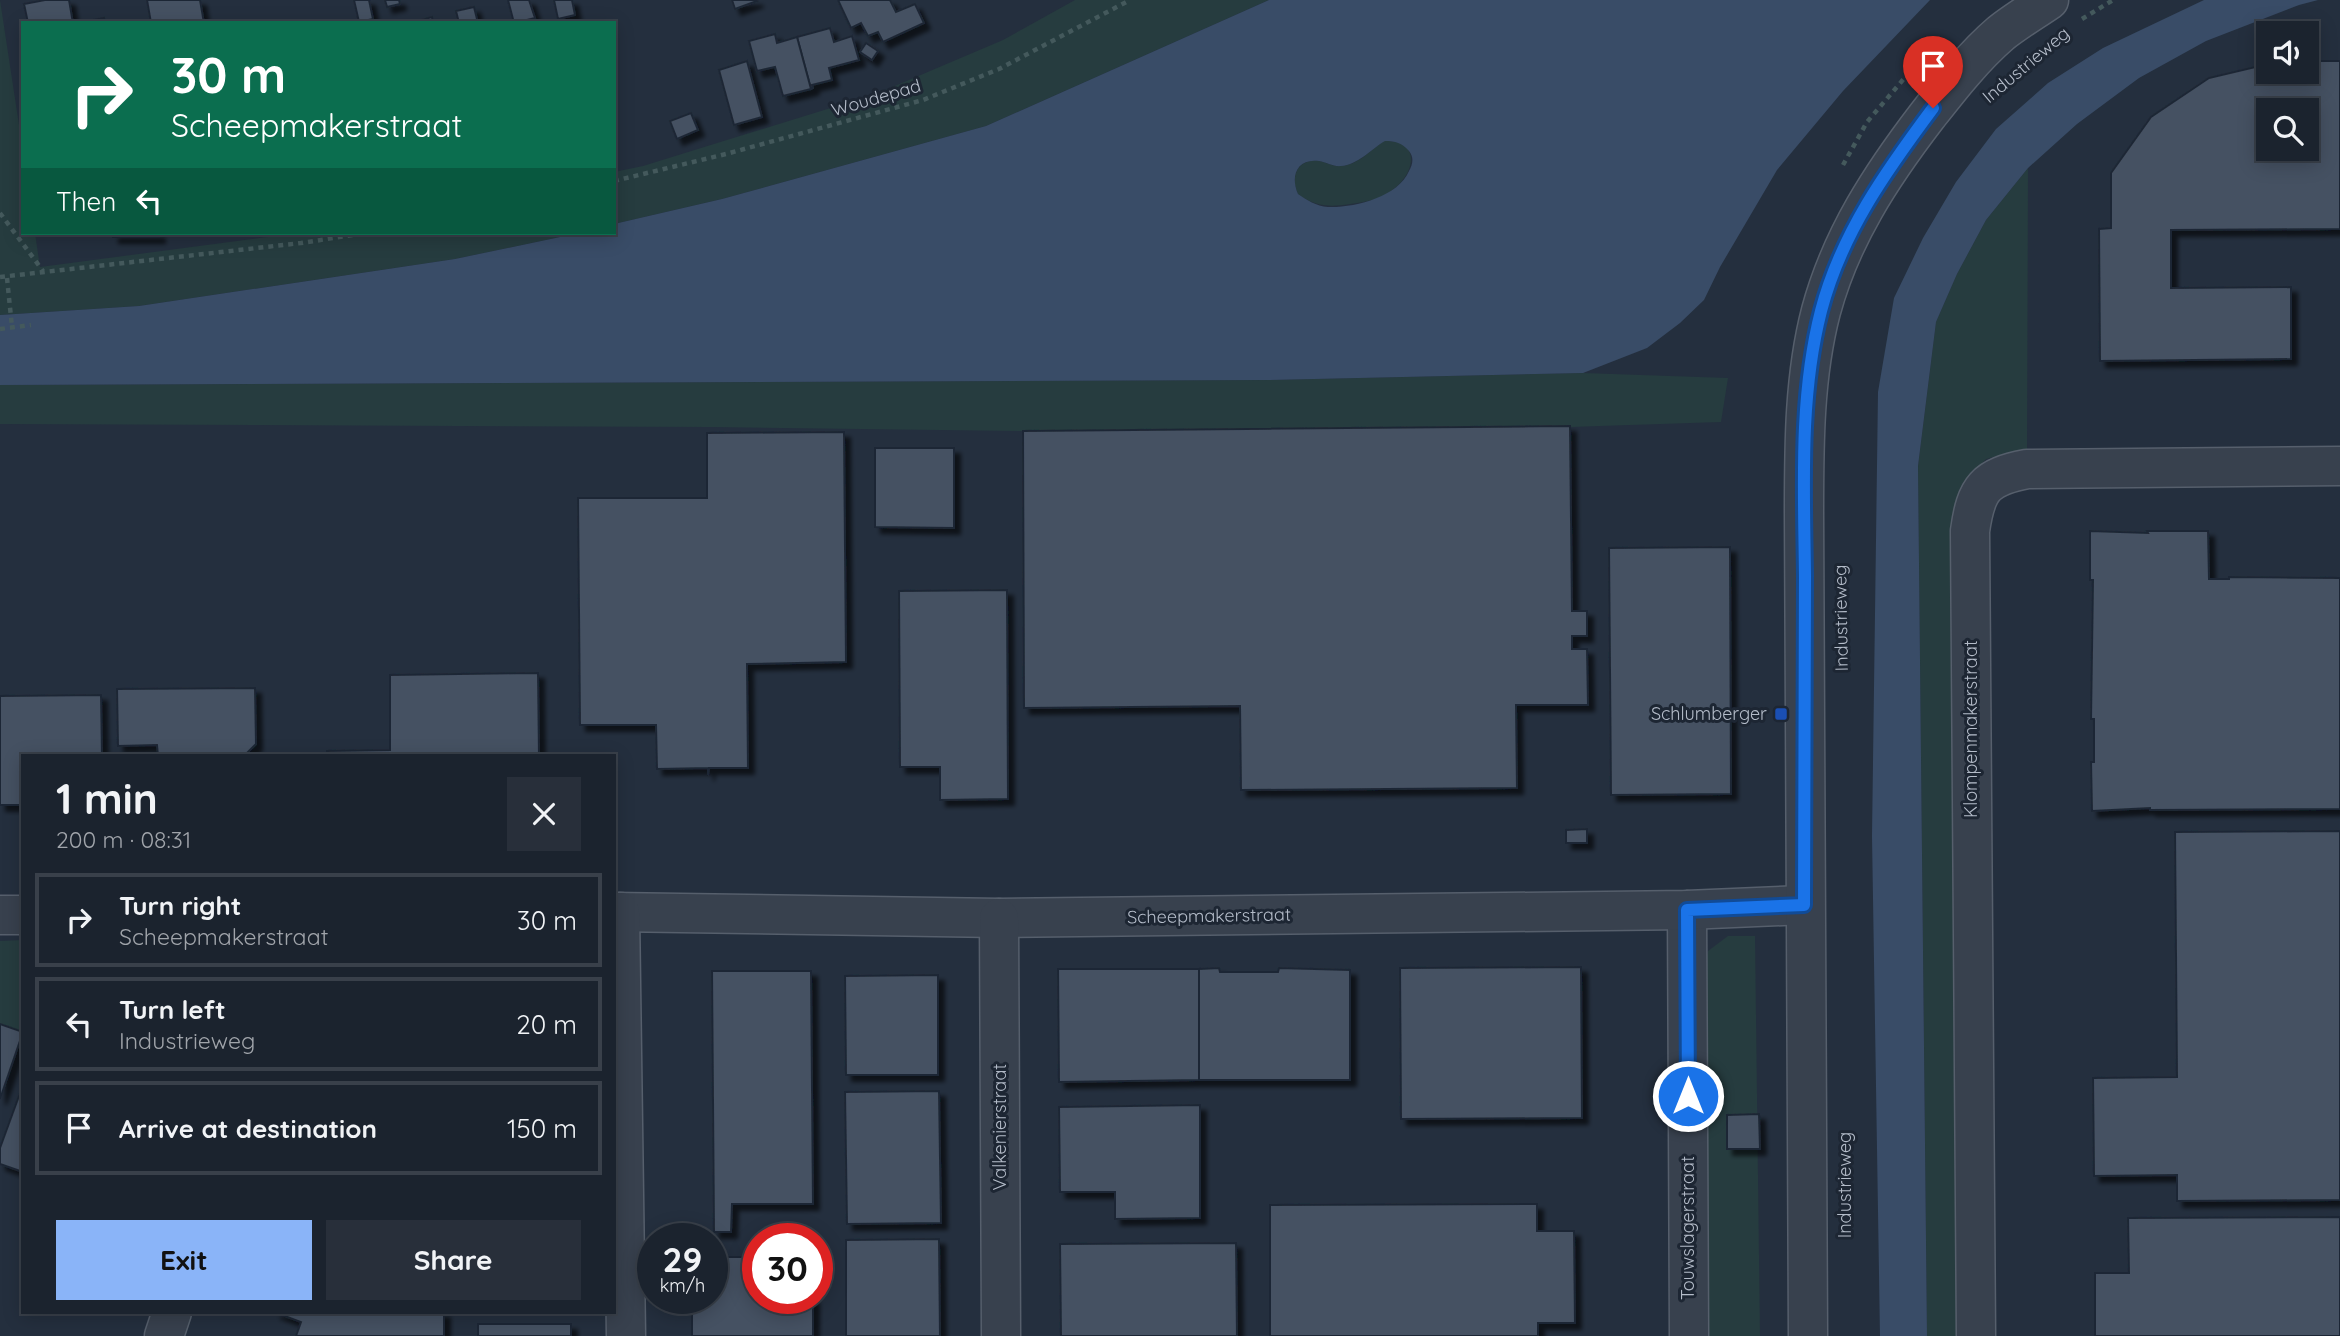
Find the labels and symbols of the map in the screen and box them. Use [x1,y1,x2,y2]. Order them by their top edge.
street label: Industrieweg [1977,22,2074,108]
pin [1903,36,1963,108]
street label: Woudepad [828,74,923,121]
street label: Industrieweg [1828,564,1853,672]
street label: Klompenmakerstraat [1959,640,1982,818]
place label: Schlumberger [1651,702,1767,725]
marker: Schlumberger [1773,706,1789,722]
street label: Scheepmakerstraat [1127,903,1291,928]
position arrow [1651,1059,1725,1133]
street label: Valkenierstraat [988,1064,1011,1190]
street label: Industrieweg [1833,1132,1856,1238]
street label: Touwslagerstraat [1676,1156,1699,1300]
speed limit sign: 30 [742,1223,833,1314]

